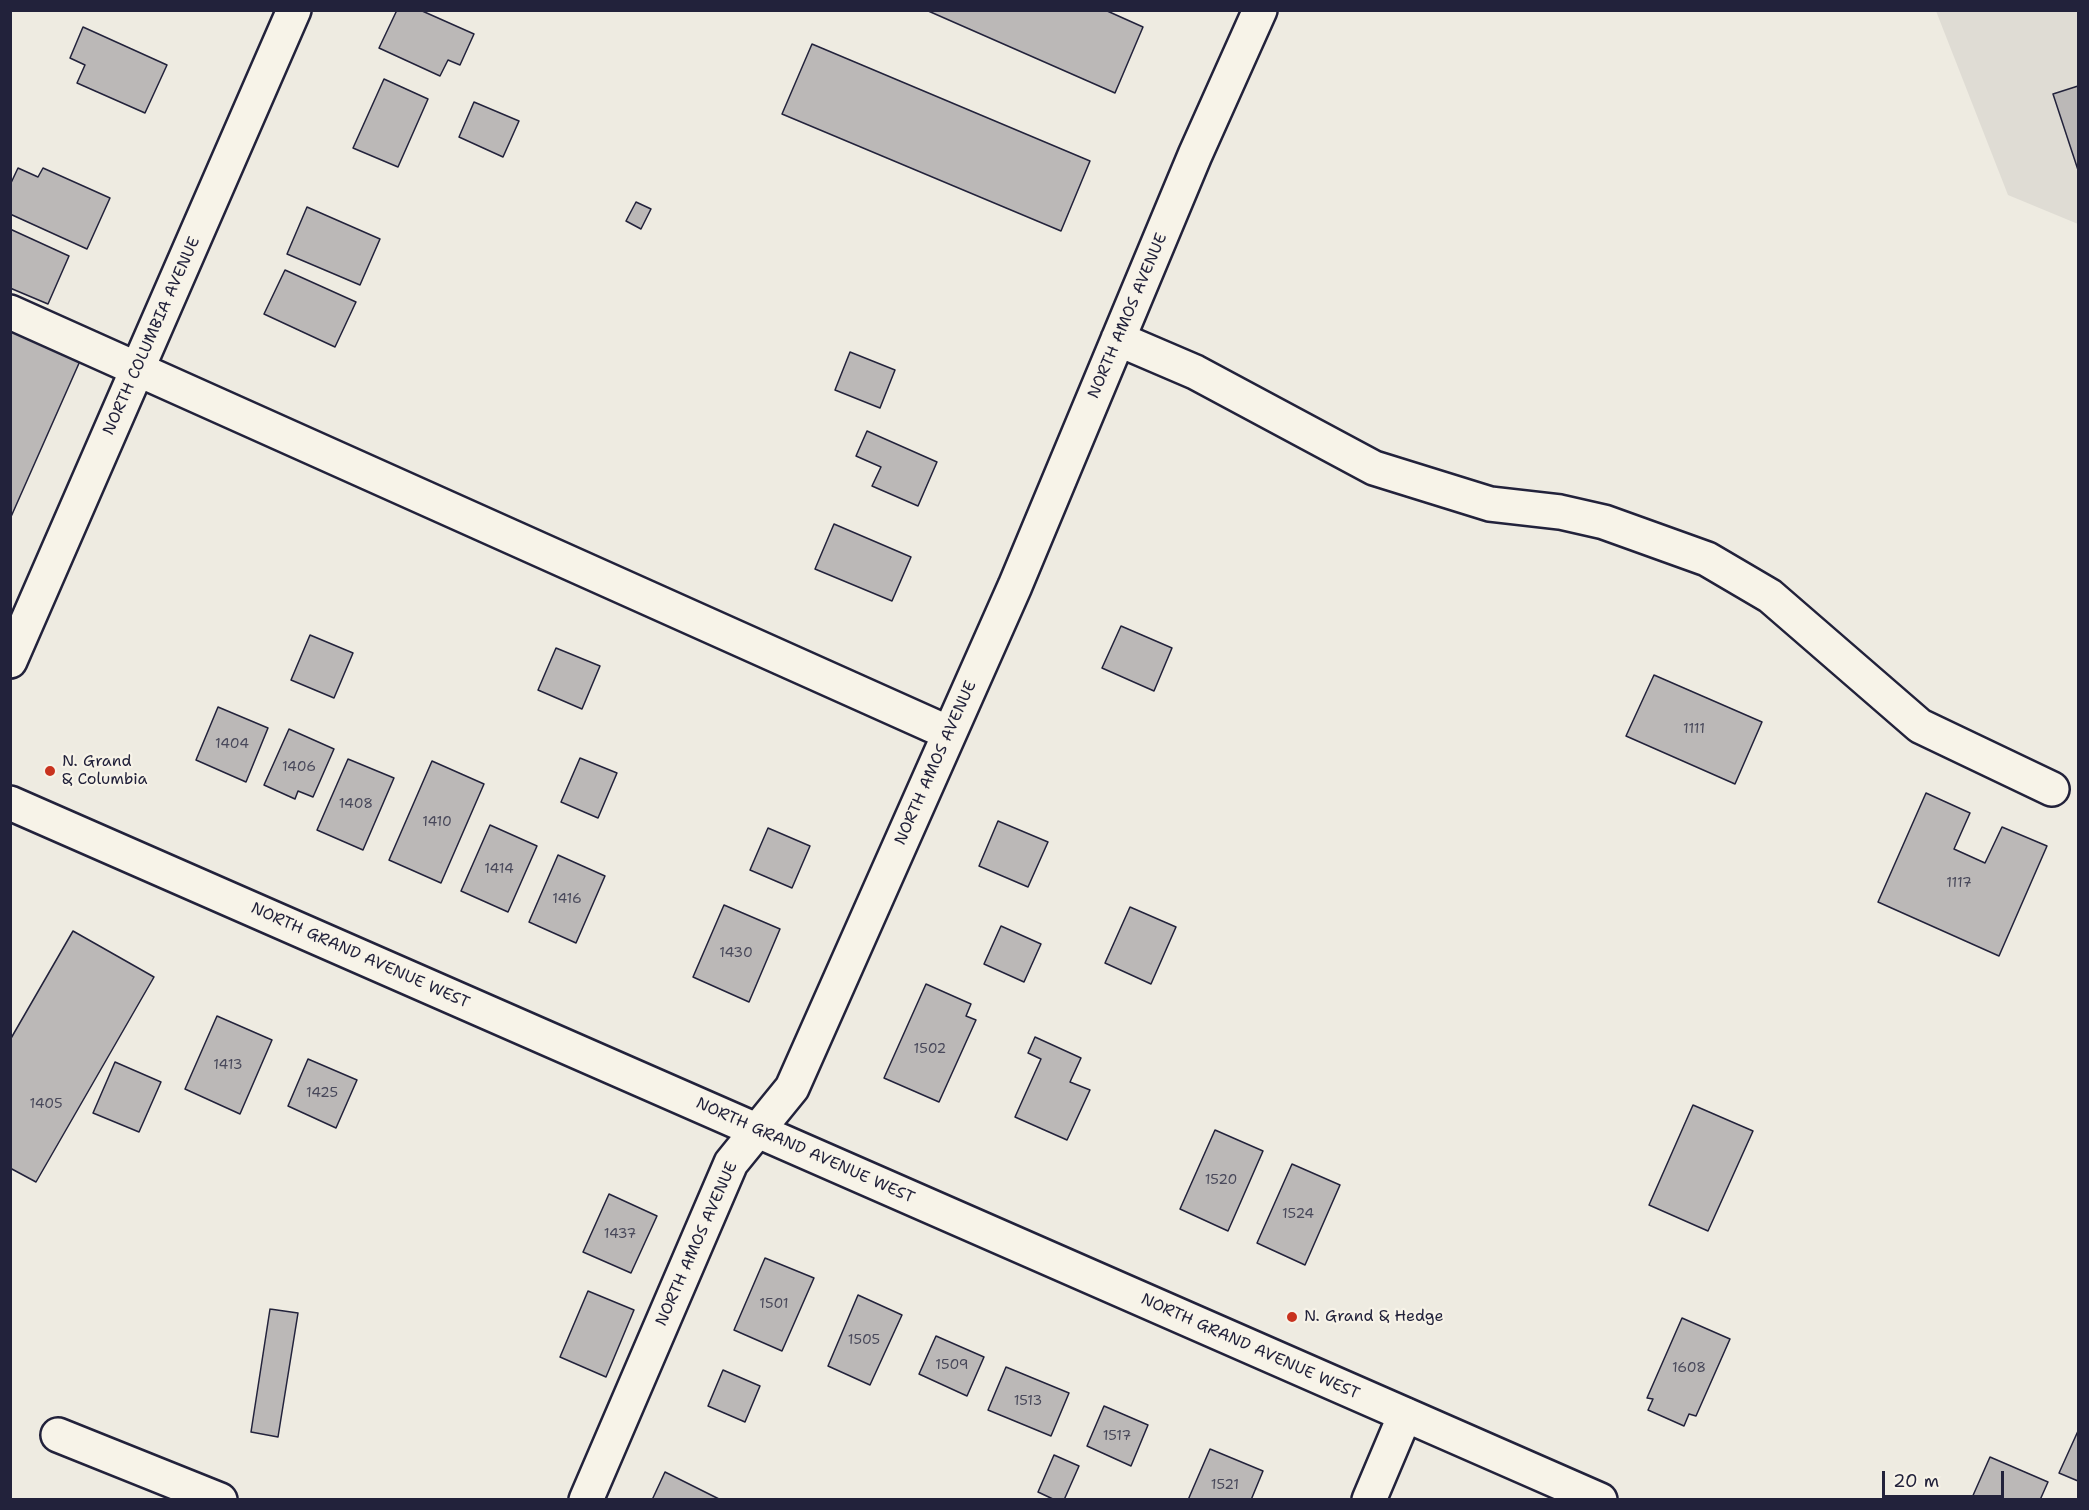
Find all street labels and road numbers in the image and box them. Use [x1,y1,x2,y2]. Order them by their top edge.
street label: NORTH AMOS AVENUE [1084,230,1172,402]
street label: NORTH COLUMBIA AVENUE [100,234,204,438]
street label: NORTH AMOS AVENUE [891,678,981,848]
street label: NORTH GRAND AVENUE WEST [248,899,472,1013]
street label: NORTH GRAND AVENUE WEST [693,1094,917,1208]
street label: NORTH AMOS AVENUE [652,1159,742,1329]
street label: NORTH GRAND AVENUE WEST [1138,1290,1362,1404]

